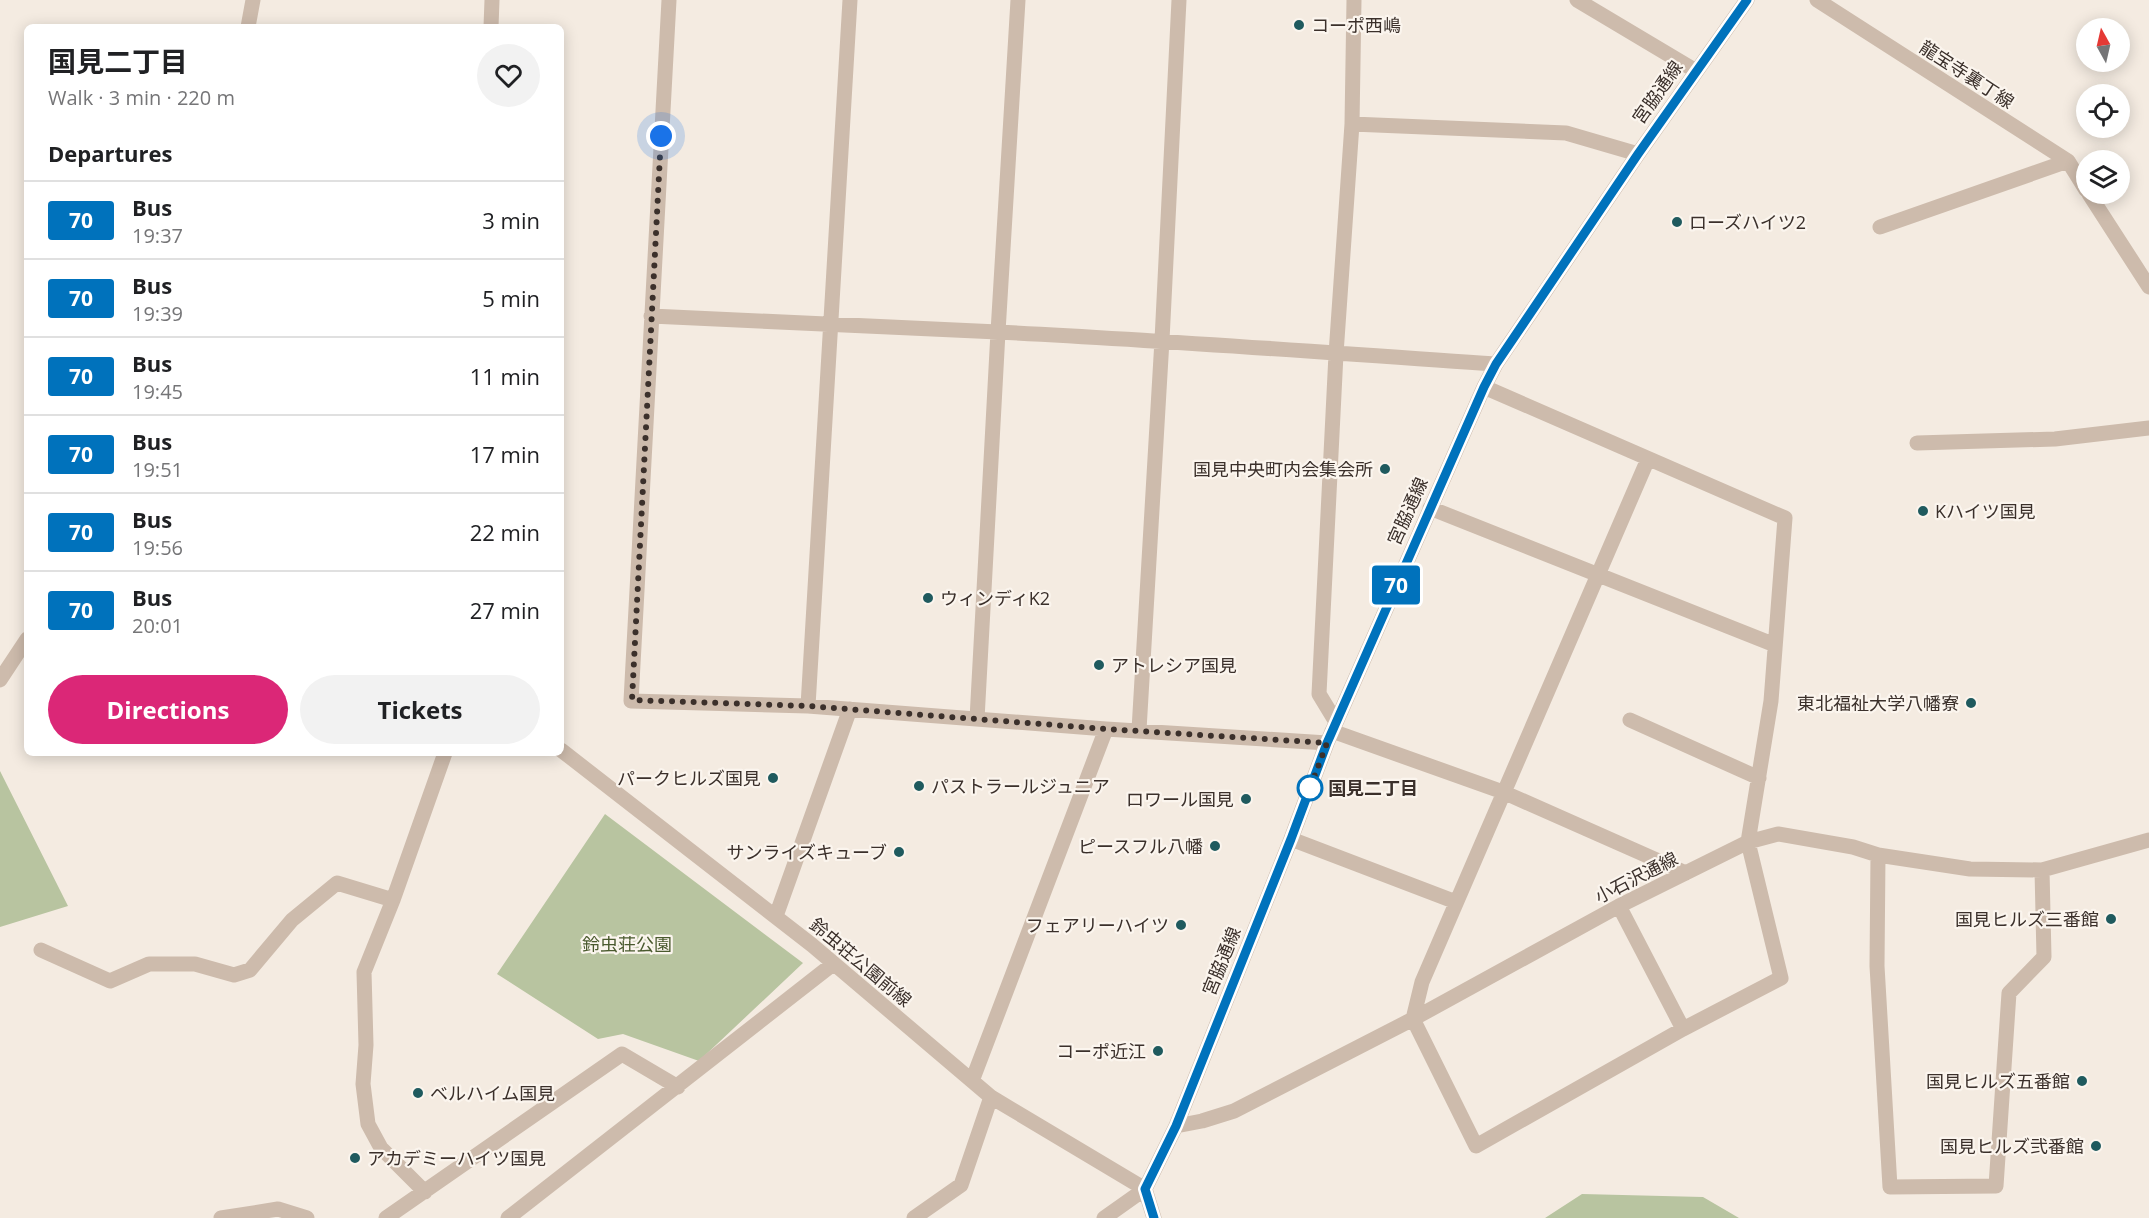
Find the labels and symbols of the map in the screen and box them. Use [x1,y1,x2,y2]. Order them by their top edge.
place label: コーポ西嶋 [1311,13,1401,37]
marker: コーポ西嶋 [1292,18,1306,32]
north arrow [2076,18,2130,72]
street label: 龍宝寺裏丁線 [1915,35,2019,113]
street label: 宮脇通線 [1627,56,1687,128]
your location [646,121,676,151]
place label: ローズハイツ2 [1689,210,1806,234]
marker: ローズハイツ2 [1670,215,1684,229]
place label: 国見中央町内会集会所 [1193,457,1373,481]
marker: 国見中央町内会集会所 [1378,462,1392,476]
street label: 宮脇通線 [1381,473,1433,549]
place label: Kハイツ国見 [1935,499,2036,523]
marker: Kハイツ国見 [1916,504,1930,518]
line badge: 70 [1369,566,1423,604]
place label: ウィンディK2 [940,586,1050,610]
marker: ウィンディK2 [921,591,935,605]
place label: アトレシア国見 [1111,653,1237,677]
marker: アトレシア国見 [1092,658,1106,672]
place label: 東北福祉大学八幡寮 [1797,691,1959,715]
marker: 東北福祉大学八幡寮 [1964,696,1978,710]
place label: パークヒルズ国見 [617,766,761,790]
marker: パークヒルズ国見 [766,771,780,785]
place label: パストラールジュニア [931,774,1110,798]
marker: 国見二丁目 [1297,775,1323,801]
place label: 国見二丁目 [1328,776,1418,800]
marker: パストラールジュニア [912,779,926,793]
place label: ロワール国見 [1126,787,1234,811]
marker: ロワール国見 [1239,792,1253,806]
place label: ピースフル八幡 [1078,834,1203,858]
marker: ピースフル八幡 [1208,839,1222,853]
place label: サンライズキューブ [727,840,887,864]
marker: サンライズキューブ [892,845,906,859]
street label: 小石沢通線 [1590,846,1682,908]
place label: 国見ヒルズ三番館 [1955,907,2099,931]
street label: 鈴虫荘公園前線 [805,912,917,1012]
marker: 国見ヒルズ三番館 [2104,912,2118,926]
place label: フェアリーハイツ [1026,913,1169,937]
marker: フェアリーハイツ [1174,918,1188,932]
street label: 宮脇通線 [1196,923,1246,999]
park label: 鈴虫荘公園 [582,932,672,956]
place label: コーポ近江 [1056,1039,1146,1063]
marker: コーポ近江 [1151,1044,1165,1058]
place label: 国見ヒルズ五番館 [1926,1069,2070,1093]
marker: 国見ヒルズ五番館 [2075,1074,2089,1088]
place label: ベルハイム国見 [430,1081,555,1105]
marker: ベルハイム国見 [411,1086,425,1100]
place label: 国見ヒルズ弐番館 [1940,1134,2084,1158]
marker: 国見ヒルズ弐番館 [2089,1139,2103,1153]
place label: アカデミーハイツ国見 [367,1146,546,1170]
marker: アカデミーハイツ国見 [348,1151,362,1165]

